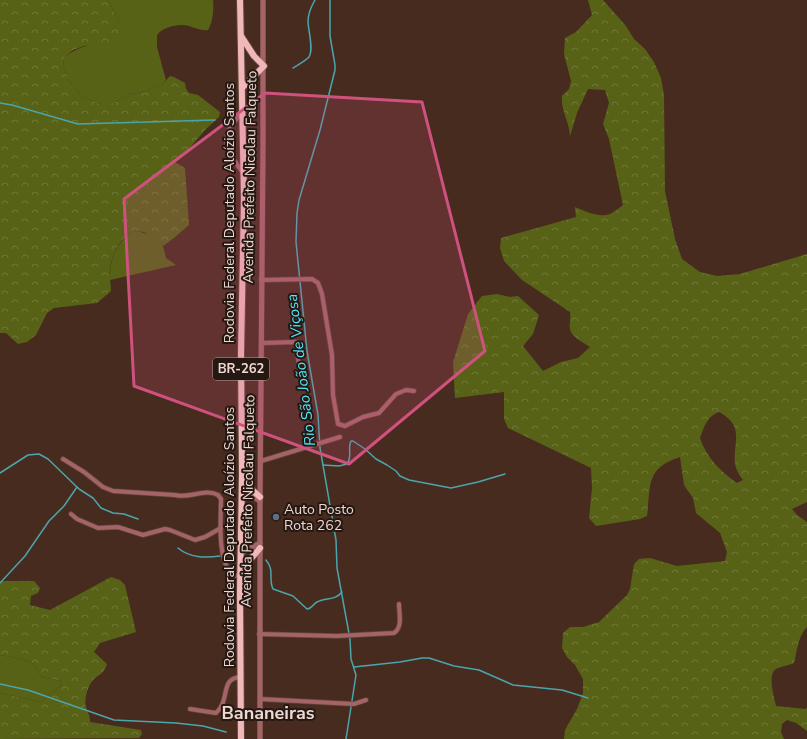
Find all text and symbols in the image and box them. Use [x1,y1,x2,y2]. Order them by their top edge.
street label: Avenida Prefeito Nicolau Falqueto [239,70,261,284]
street label: Rodovia Federal Deputado Aloízio Santos [220,83,239,343]
water label: Rio São João de Viçosa [282,293,320,447]
road number: BR-262 [213,358,269,380]
street label: Avenida Prefeito Nicolau Falqueto [237,394,259,608]
street label: Rodovia Federal Deputado Aloízio Santos [220,407,239,667]
place label: Auto Posto Rota 262 [284,500,354,535]
marker: Auto Posto Rota 262 [271,512,281,522]
district label: Bananeiras [221,701,315,725]

